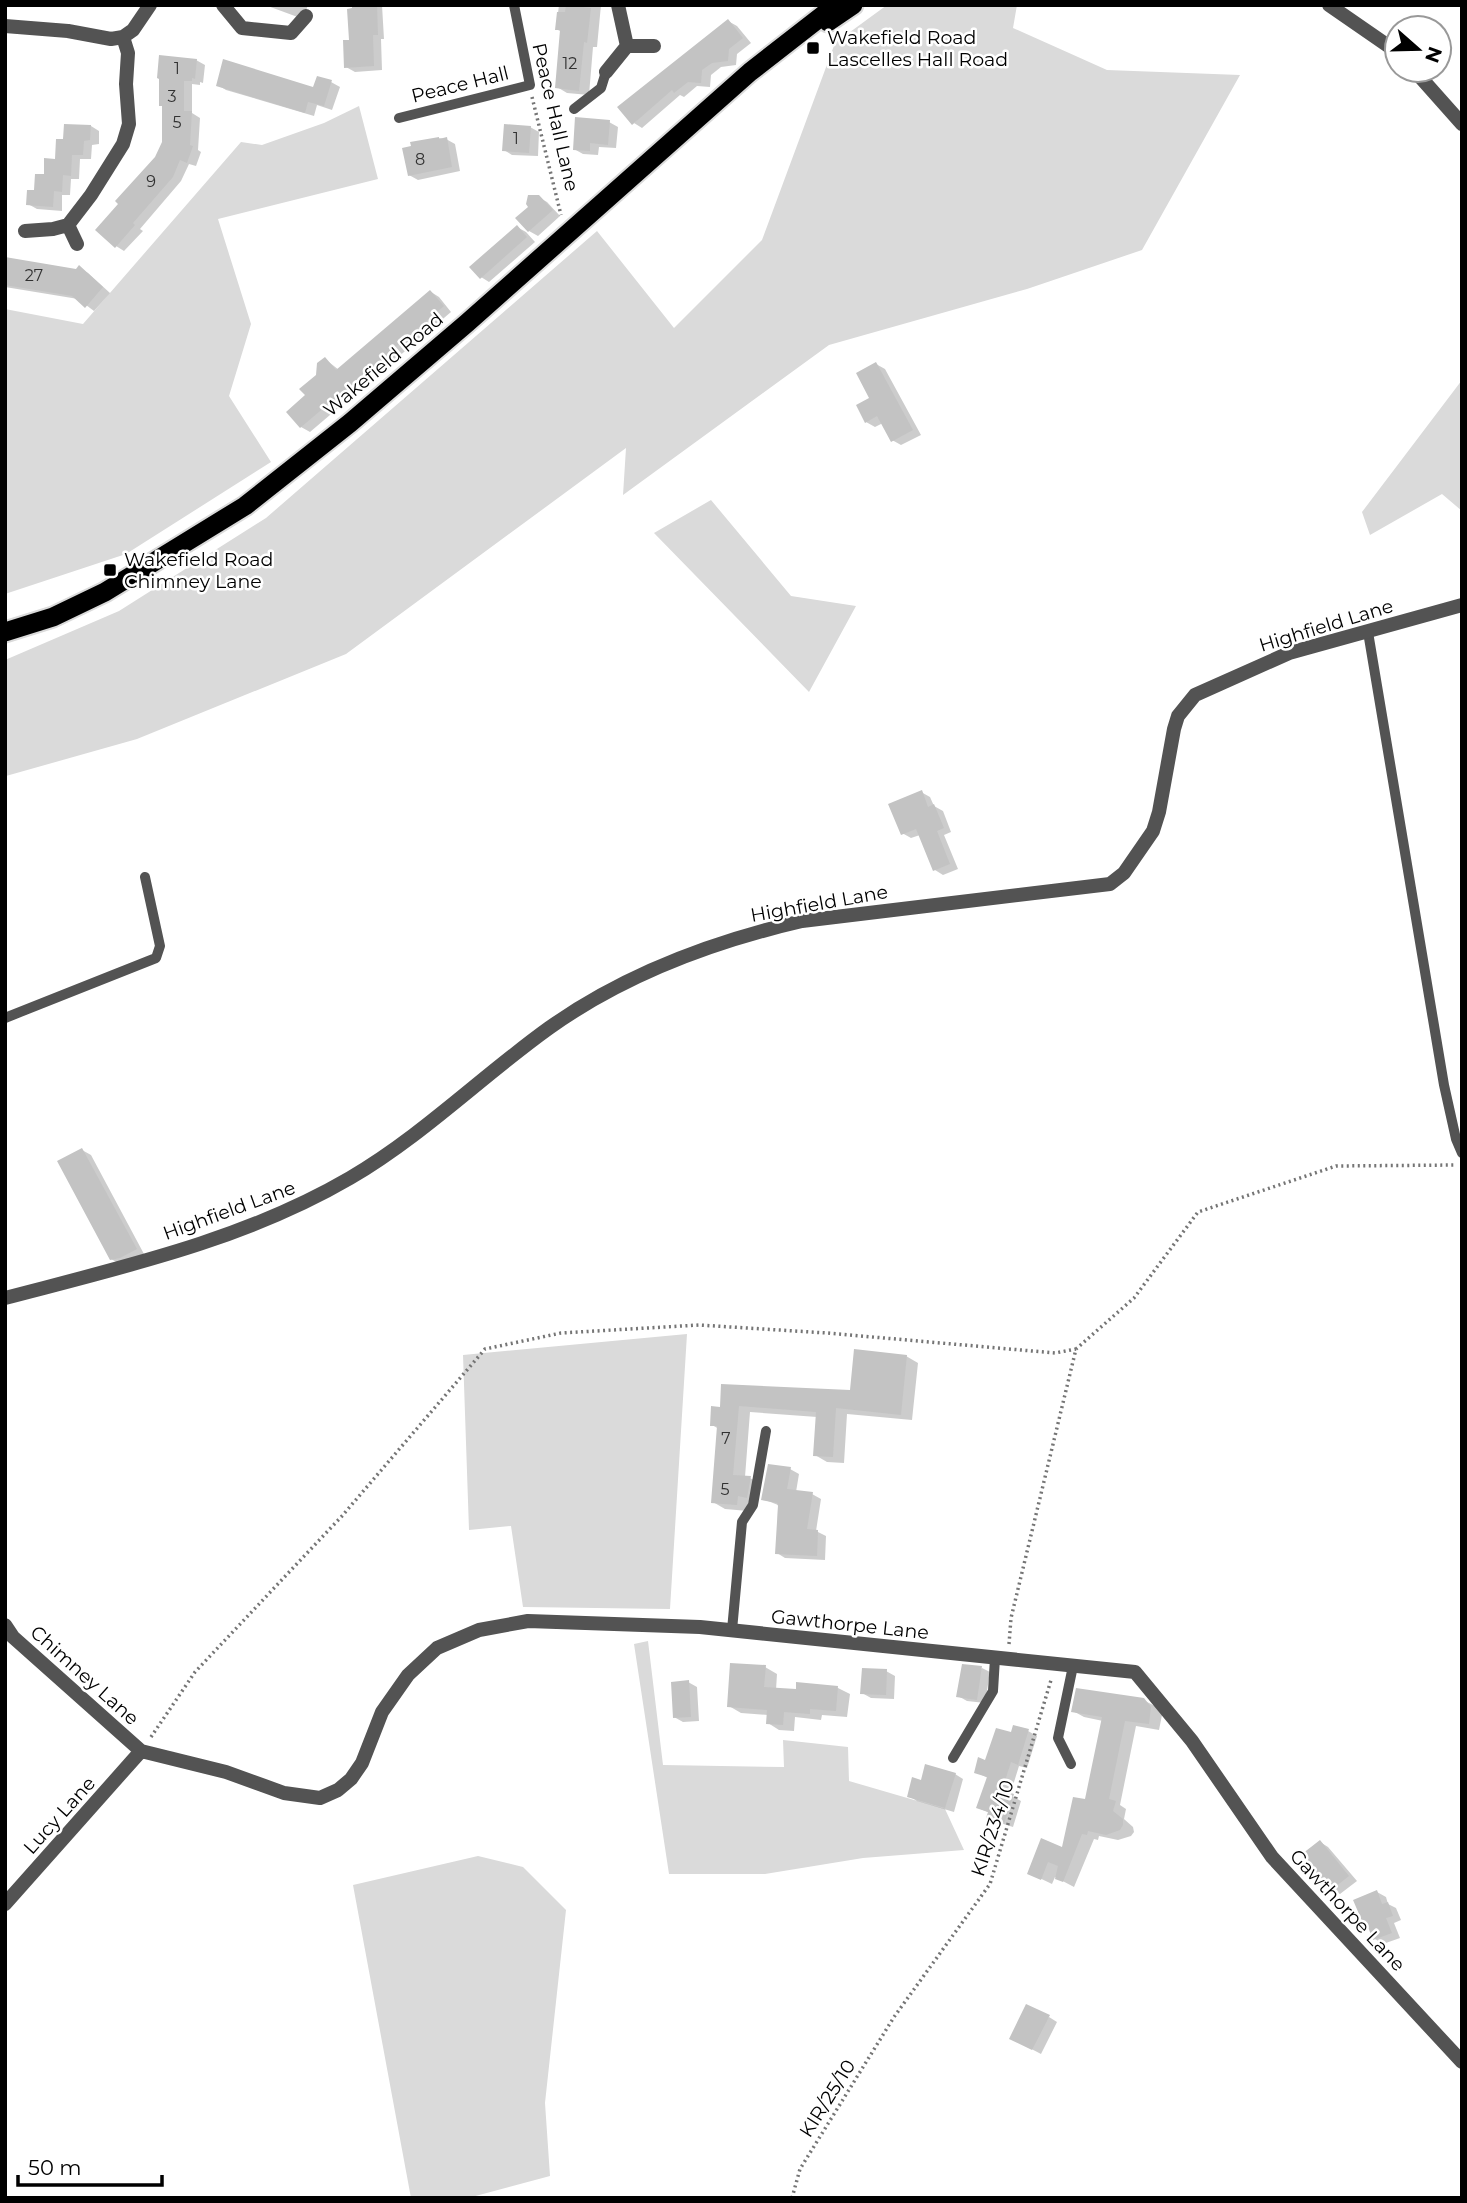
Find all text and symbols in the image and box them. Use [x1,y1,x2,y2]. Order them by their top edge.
north arrow [1383,14,1453,84]
place label: Wakefield Road Lascelles Hall Road [827,26,1008,71]
marker: Wakefield Road Lascelles Hall Road [805,40,821,56]
street label: Peace Hall Lane [527,41,584,193]
text: N [1420,43,1447,66]
house number: 12 [563,54,577,73]
house number: 1 [174,59,180,78]
street label: Peace Hall [409,61,511,108]
house number: 3 [167,87,177,106]
house number: 5 [172,113,182,132]
house number: 1 [513,129,519,148]
house number: 8 [415,150,425,169]
house number: 9 [146,172,156,191]
house number: 27 [25,266,43,285]
street label: Wakefield Road [319,308,448,421]
place label: Wakefield Road Chimney Lane [124,548,273,593]
marker: Wakefield Road Chimney Lane [102,562,118,578]
street label: Highfield Lane [1256,594,1396,657]
street label: Highfield Lane [749,880,890,927]
street label: Highfield Lane [160,1176,298,1245]
house number: 7 [721,1429,731,1448]
house number: 5 [720,1480,730,1499]
street label: Gawthorpe Lane [770,1605,930,1644]
street label: Chimney Lane [26,1621,144,1730]
street label: Lucy Lane [19,1772,100,1859]
street label: KIR/234/10 [966,1777,1019,1879]
street label: Gawthorpe Lane [1285,1845,1410,1976]
street label: KIR/25/10 [795,2055,860,2141]
scale bar [18,2144,161,2188]
text: 50 m [28,2155,82,2180]

